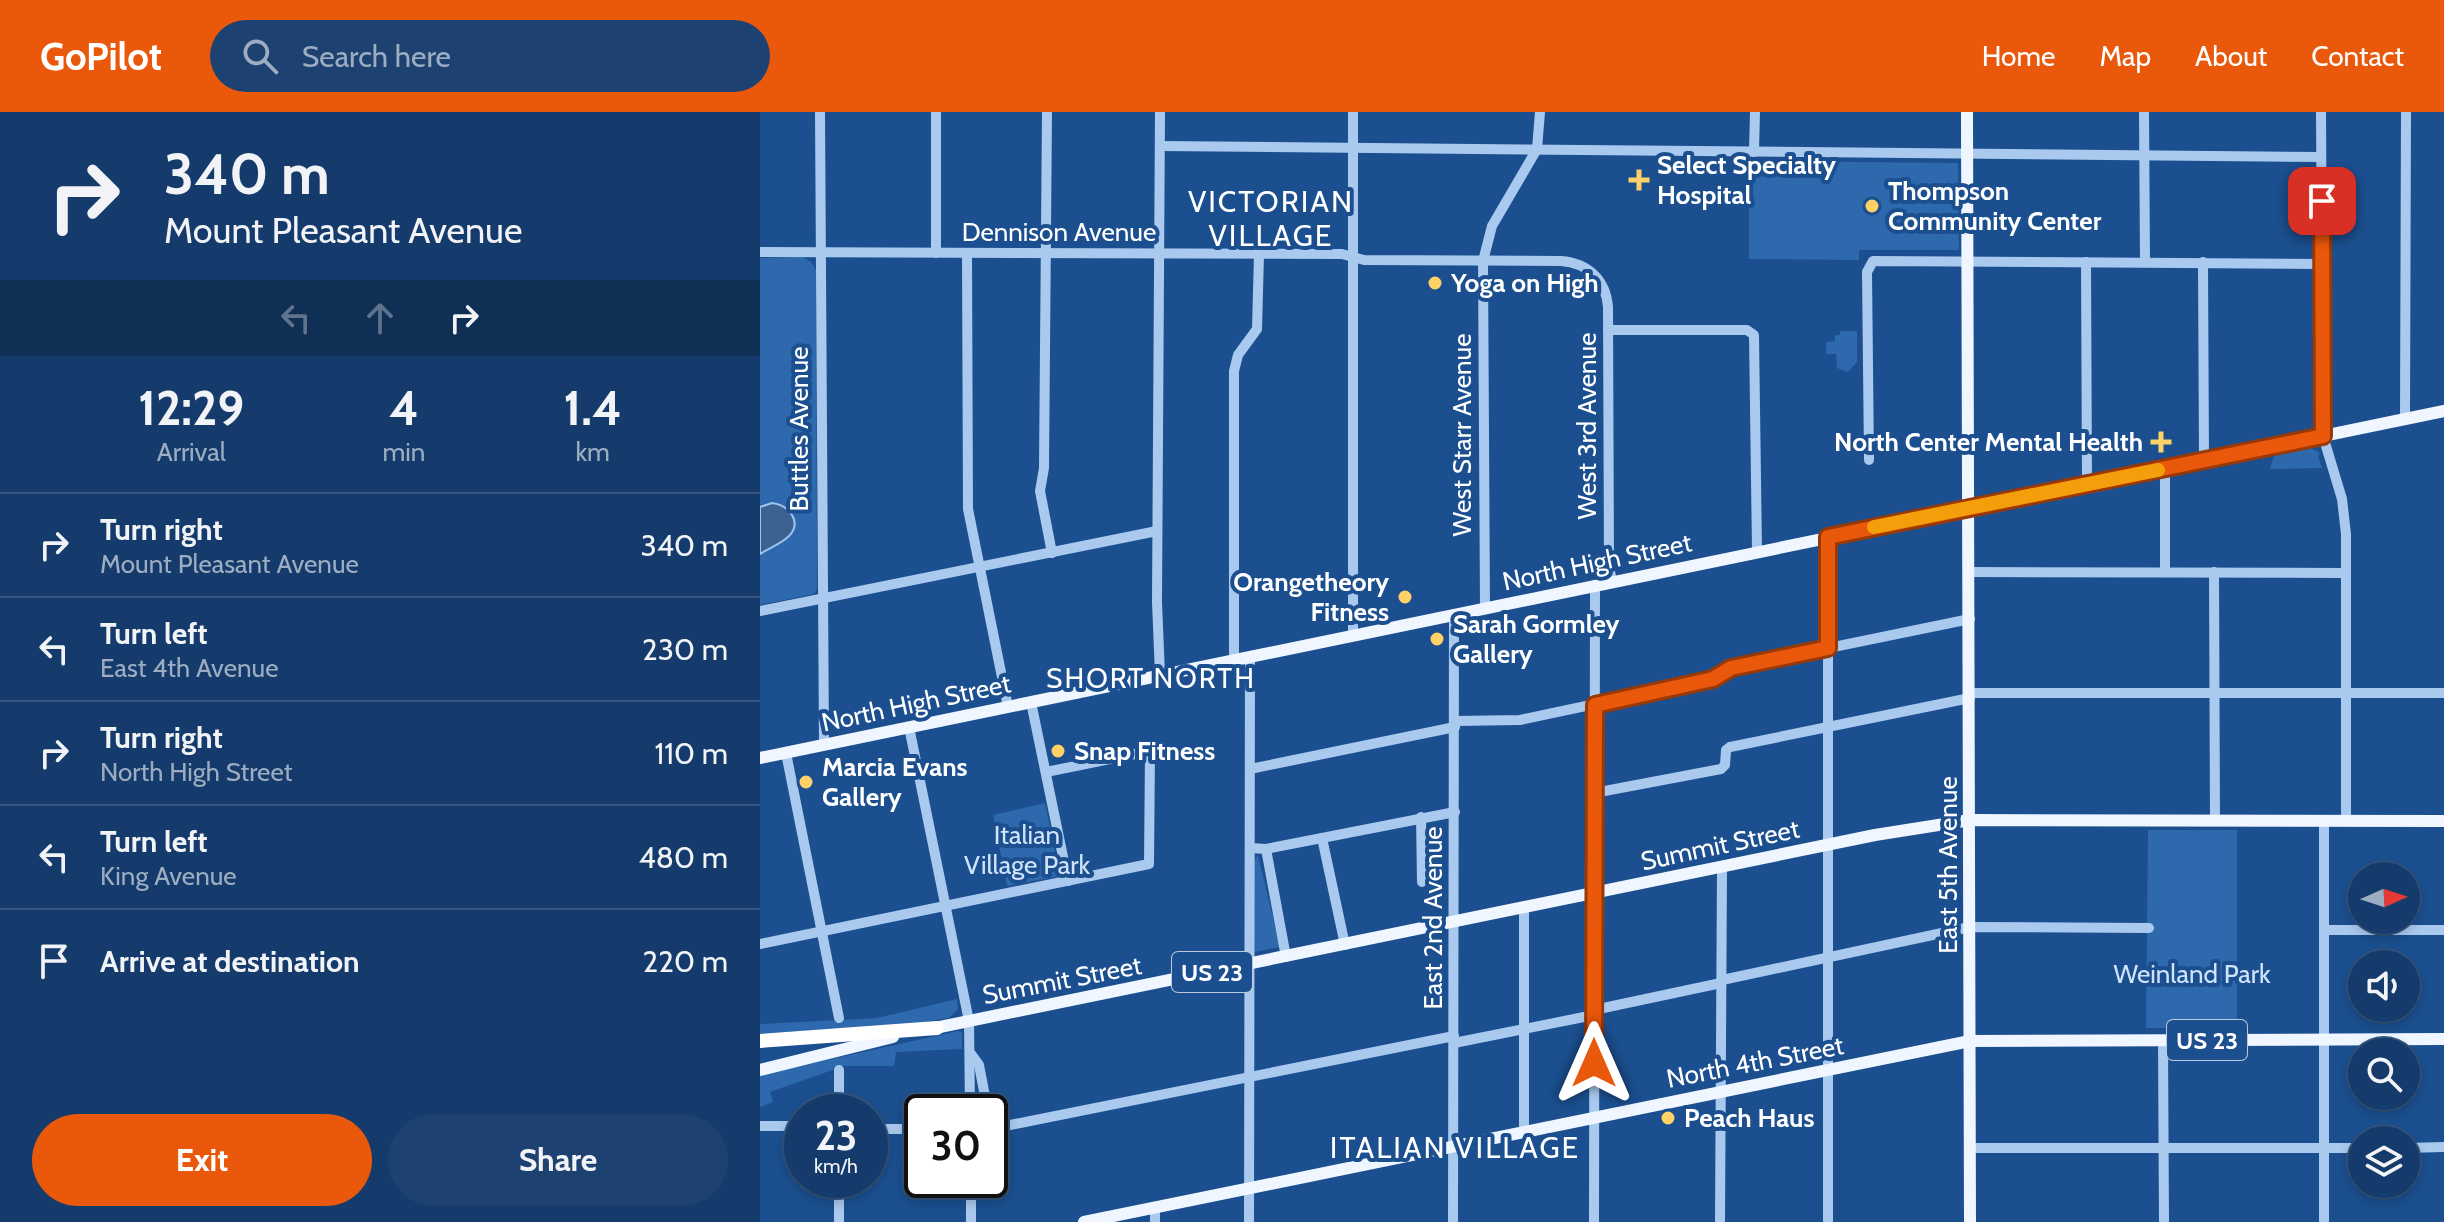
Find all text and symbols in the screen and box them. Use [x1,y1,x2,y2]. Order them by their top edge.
search box [210,20,770,92]
text: GoPilot [40,33,162,80]
icon: search [238,34,282,78]
text: Search here [302,38,451,75]
text: Home [1982,39,2055,73]
text: Map [2099,39,2151,73]
text: About [2195,39,2267,73]
text: Contact [2311,39,2404,73]
text: 340 m [164,140,330,208]
icon: right [32,144,136,248]
place label: Select Specialty Hospital [1657,149,1836,211]
pin [2288,167,2356,235]
marker: Select Specialty Hospital [1628,169,1650,191]
place label: Thompson Community Center [1888,175,2102,237]
icon: arrive [2300,179,2344,223]
district label: VICTORIAN VILLAGE [1188,183,1354,254]
marker: Thompson Community Center [1863,197,1881,215]
text: Mount Pleasant Avenue [164,208,522,252]
street label: Dennison Avenue [962,216,1156,248]
place label: Yoga on High [1450,267,1599,299]
marker: Yoga on High [1426,274,1444,292]
icon: left [274,296,318,340]
icon: ahead [358,296,402,340]
icon: right [442,296,486,340]
street label: West Starr Avenue [1446,333,1478,537]
street label: West 3rd Avenue [1571,333,1603,519]
street label: Buttles Avenue [783,347,815,511]
text: 12:29 [138,379,244,437]
text: 4 [389,379,419,437]
text: 1.4 [564,379,622,437]
place label: North Center Mental Health [1834,426,2143,458]
marker: North Center Mental Health [2150,431,2172,453]
text: Arrival [157,436,226,468]
text: min [383,436,425,468]
text: km [575,436,610,468]
text: Turn right [100,511,223,548]
icon: right [32,523,76,567]
street label: North High Street [1500,526,1695,598]
text: 340 m [640,527,728,564]
text: Mount Pleasant Avenue [100,548,359,580]
place label: Orangetheory Fitness [1233,566,1389,628]
marker: Orangetheory Fitness [1396,588,1414,606]
place label: Sarah Gormley Gallery [1453,608,1620,670]
text: Turn left [100,615,208,652]
icon: left [32,627,76,671]
marker: Sarah Gormley Gallery [1428,630,1446,648]
text: 230 m [642,631,728,668]
text: East 4th Avenue [100,652,278,684]
district label: SHORT NORTH [1046,661,1256,695]
street label: North High Street [819,667,1014,739]
text: Turn right [100,719,223,756]
icon: right [32,731,76,775]
text: 110 m [654,735,728,772]
place label: Snap Fitness [1074,735,1215,767]
marker: Snap Fitness [1049,742,1067,760]
place label: Marcia Evans Gallery [822,751,968,813]
text: North High Street [100,756,293,788]
marker: Marcia Evans Gallery [797,773,815,791]
street label: East 5th Avenue [1932,776,1964,954]
street label: Summit Street [1638,813,1802,877]
park label: Italian Village Park [964,819,1090,881]
text: Turn left [100,823,208,860]
street label: East 2nd Avenue [1417,826,1449,1010]
icon: left [32,835,76,879]
text: 480 m [638,839,728,876]
text: King Avenue [100,860,237,892]
north arrow [2348,862,2420,934]
map controls [2348,862,2420,1198]
icon: arrive [32,939,76,983]
text: Arrive at destination [100,943,360,980]
text: 220 m [643,943,728,980]
street label: Summit Street [980,949,1144,1011]
button: sound [2348,950,2420,1022]
road number: US 23 [1172,952,1252,992]
park label: Weinland Park [2113,958,2271,990]
road number: US 23 [2167,1020,2247,1060]
position arrow [1552,1021,1636,1105]
street label: North 4th Street [1664,1029,1846,1095]
button: search [2348,1038,2420,1110]
speed limit sign: 30 [904,1094,1008,1198]
place label: Peach Haus [1684,1102,1814,1134]
marker: Peach Haus [1659,1109,1677,1127]
text: 23 [815,1111,857,1160]
button: Exit [32,1114,372,1206]
button: Share [388,1114,728,1206]
button: layers [2348,1126,2420,1198]
district label: ITALIAN VILLAGE [1330,1129,1580,1166]
text: km/h [814,1154,858,1178]

